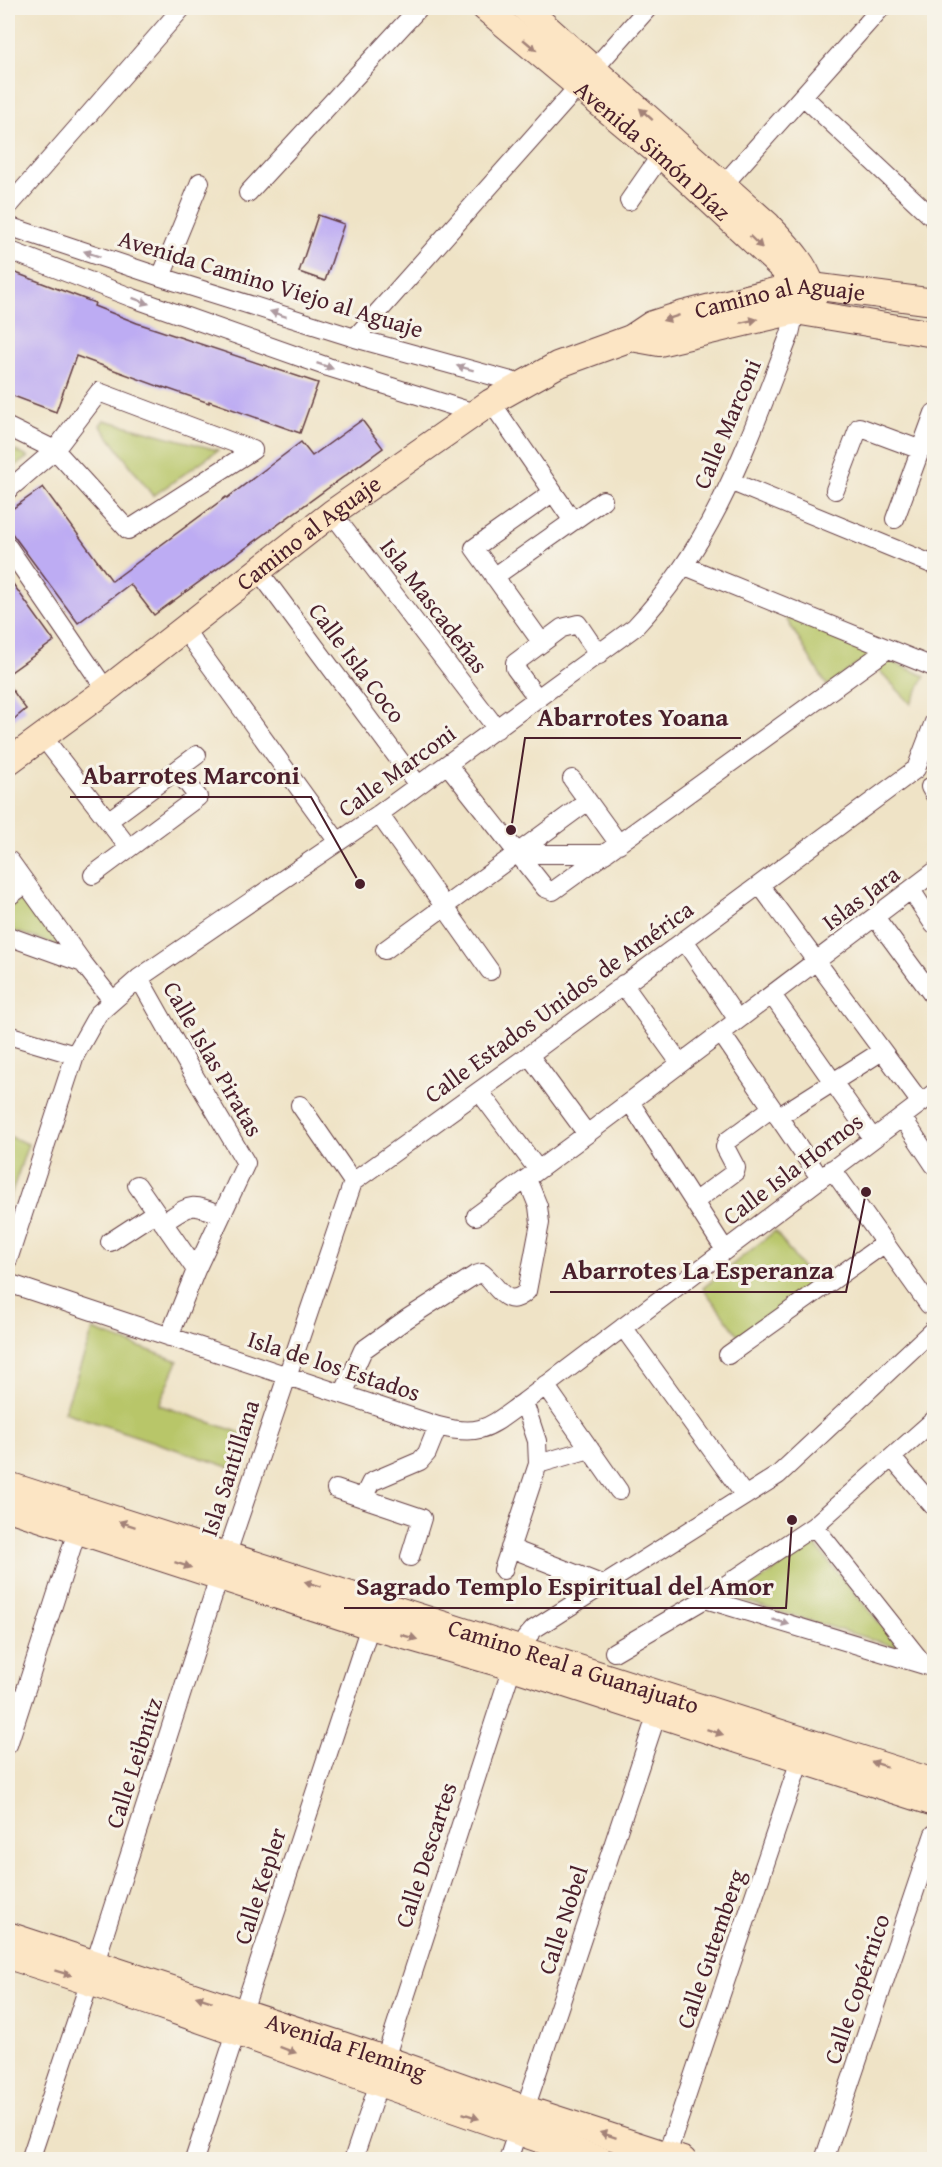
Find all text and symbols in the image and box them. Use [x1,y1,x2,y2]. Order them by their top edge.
one-way arrow [522,39,538,52]
street label: Avenida Simón Díaz [567,72,739,229]
one-way arrow [638,107,653,121]
street label: Avenida Camino Viejo al Aguaje [114,220,428,347]
one-way arrow [749,235,763,249]
one-way arrow [83,249,101,258]
street label: Camino al Aguaje [691,268,867,327]
one-way arrow [132,296,150,306]
one-way arrow [269,309,287,318]
one-way arrow [662,314,680,323]
one-way arrow [740,316,759,325]
street label: Calle Marconi [683,353,770,494]
one-way arrow [316,361,334,371]
one-way arrow [456,363,474,373]
street label: Camino al Aguaje [228,466,388,599]
street label: Isla Mascadeñas [372,531,497,681]
street label: Calle Isla Coco [300,595,414,730]
callout: Abarrotes Yoana [525,694,741,738]
text: Abarrotes Yoana [537,697,729,736]
street label: Calle Marconi [331,716,463,825]
callout: Abarrotes Marconi [70,753,311,797]
text: Abarrotes Marconi [82,755,300,794]
street label: Islas Jara [814,856,908,939]
street label: Calle Estados Unidos de América [417,892,701,1111]
street label: Calle Islas Piratas [155,975,272,1143]
street label: Calle Isla Hornos [715,1104,870,1233]
callout: Abarrotes La Esperanza [550,1248,846,1292]
text: Abarrotes La Esperanza [562,1250,835,1289]
street label: Isla de los Estados [243,1321,425,1410]
street label: Isla Santillana [191,1394,268,1541]
one-way arrow [118,1519,136,1528]
one-way arrow [174,1561,192,1571]
callout: Sagrado Templo Espiritual del Amor [344,1564,786,1608]
text: Sagrado Templo Espiritual del Amor [356,1566,774,1605]
one-way arrow [304,1578,322,1588]
street label: Camino Real a Guanajuato [444,1609,704,1723]
one-way arrow [772,1618,790,1627]
one-way arrow [400,1633,418,1642]
street label: Calle Leibnitz [96,1693,171,1833]
one-way arrow [706,1728,724,1738]
one-way arrow [870,1759,888,1768]
street label: Calle Descartes [386,1778,465,1932]
street label: Calle Kepler [224,1823,295,1949]
street label: Calle Nobel [528,1861,597,1979]
street label: Calle Gutemberg [667,1864,754,2033]
street label: Calle Copérnico [814,1909,899,2069]
one-way arrow [54,1969,72,1978]
one-way arrow [195,1994,213,2003]
street label: Avenida Fleming [261,2003,431,2089]
one-way arrow [279,2045,297,2055]
one-way arrow [462,2111,480,2121]
one-way arrow [599,2130,617,2139]

